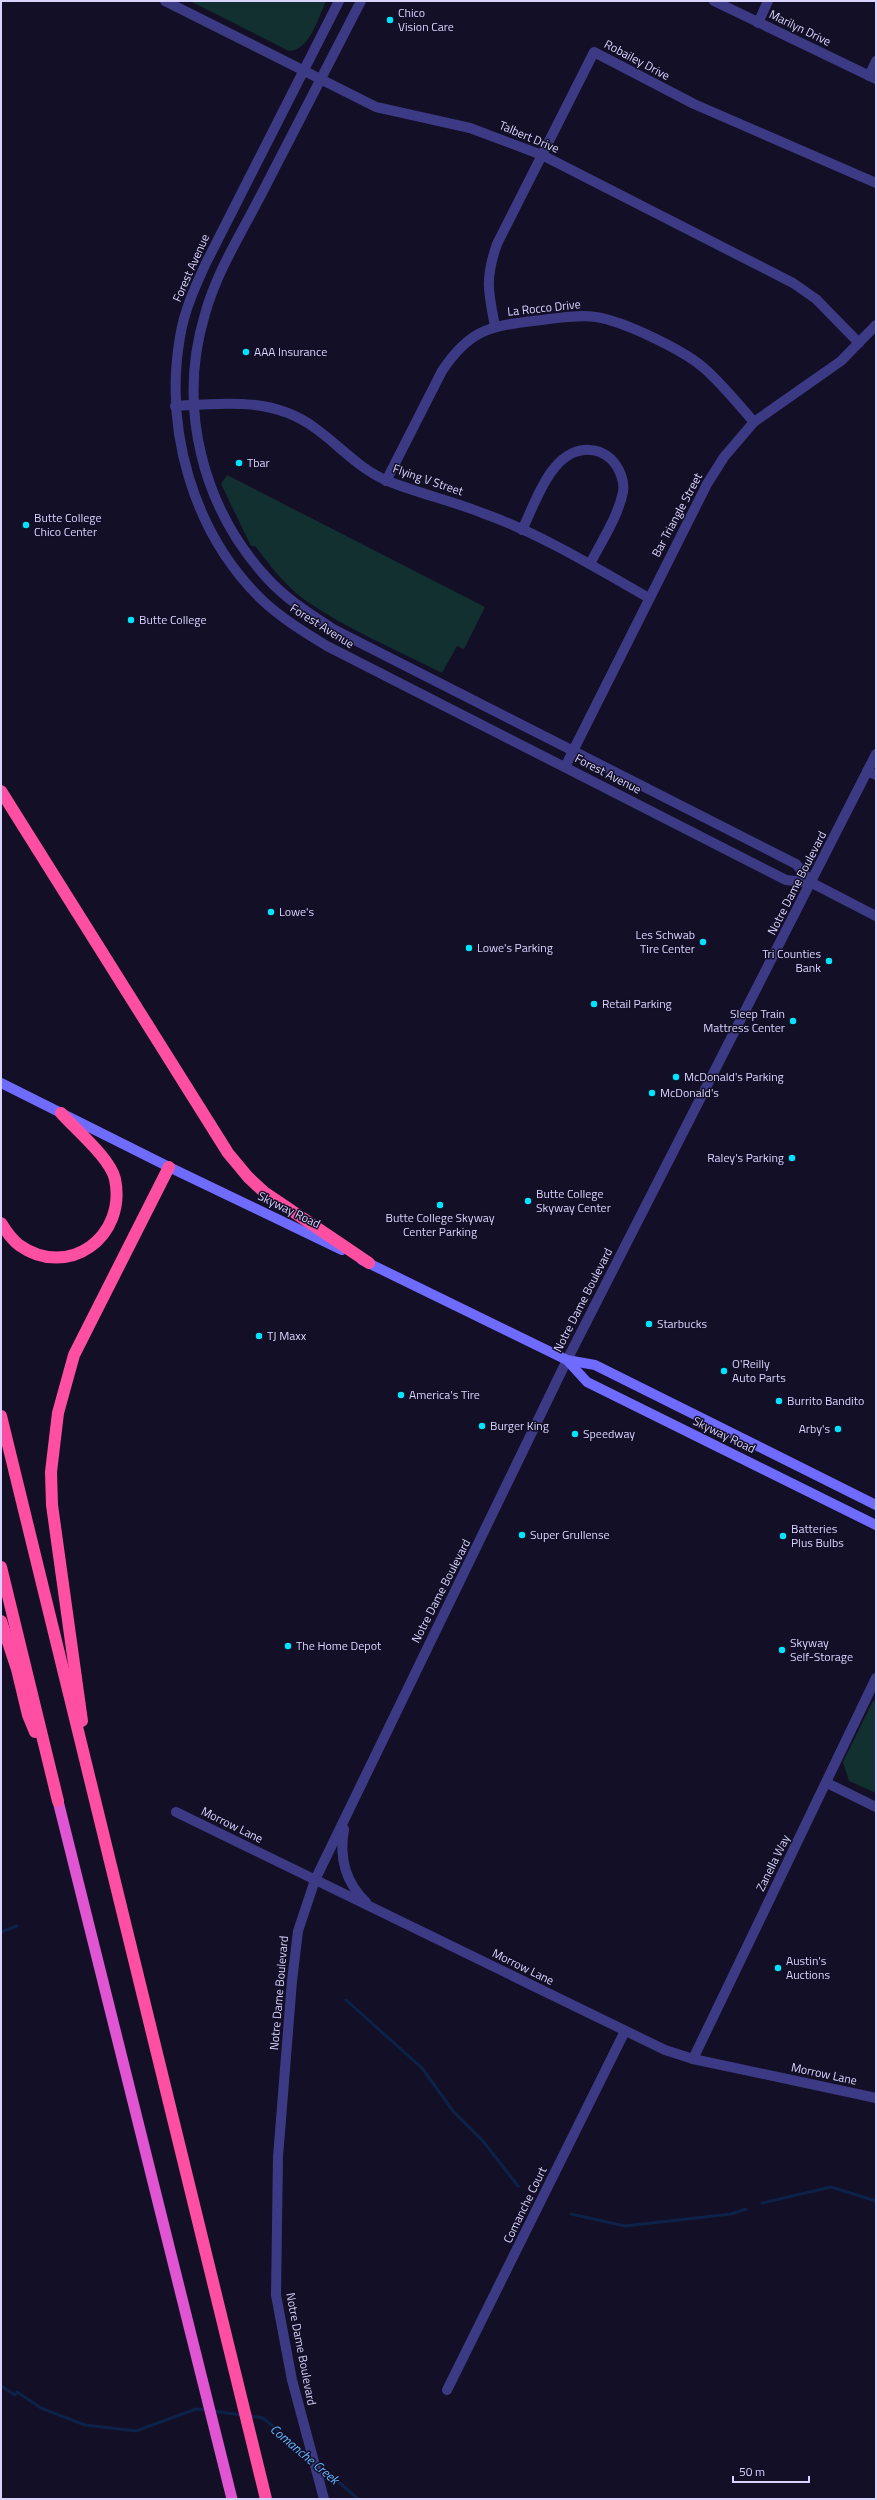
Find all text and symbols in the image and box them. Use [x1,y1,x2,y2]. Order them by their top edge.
place label: Chico Vision Care [398,3,454,36]
street label: Marilyn Drive [766,4,834,51]
marker: Chico Vision Care [385,15,395,25]
street label: Robailey Drive [601,34,673,85]
street label: Talbert Drive [496,115,562,158]
street label: Forest Avenue [167,231,214,305]
street label: La Rocco Drive [506,294,582,321]
place label: AAA Insurance [254,342,327,361]
marker: AAA Insurance [241,347,251,357]
place label: Tbar [247,453,270,472]
marker: Tbar [234,458,244,468]
street label: Flying V Street [390,459,467,501]
street label: Bar Triangle Street [646,468,707,560]
place label: Butte College Chico Center [34,508,101,541]
marker: Butte College Chico Center [21,520,31,530]
street label: Forest Avenue [286,598,358,653]
place label: Butte College [139,610,206,629]
marker: Butte College [126,615,136,625]
street label: Forest Avenue [572,749,645,798]
street label: Notre Dame Boulevard [762,827,831,938]
place label: Lowe's [279,902,314,921]
marker: Lowe's [266,907,276,917]
place label: Les Schwab Tire Center [636,925,695,958]
marker: Les Schwab Tire Center [698,937,708,947]
place label: Lowe's Parking [477,938,553,957]
marker: Lowe's Parking [464,943,474,953]
place label: Tri Counties Bank [762,944,821,977]
marker: Tri Counties Bank [824,956,834,966]
place label: Retail Parking [602,994,672,1013]
marker: Retail Parking [589,999,599,1009]
place label: Sleep Train Mattress Center [703,1004,785,1037]
marker: Sleep Train Mattress Center [788,1016,798,1026]
place label: McDonald's Parking [684,1067,784,1086]
marker: McDonald's Parking [671,1072,681,1082]
place label: McDonald's [660,1083,719,1102]
marker: McDonald's [647,1088,657,1098]
place label: Raley's Parking [707,1148,784,1167]
marker: Raley's Parking [787,1153,797,1163]
place label: Butte College Skyway Center [536,1184,611,1217]
street label: Skyway Road [255,1186,324,1233]
marker: Butte College Skyway Center [523,1196,533,1206]
marker: Butte College Skyway Center Parking [435,1200,445,1210]
place label: Butte College Skyway Center Parking [386,1208,495,1241]
street label: Notre Dame Boulevard [548,1244,617,1355]
place label: Starbucks [657,1314,707,1333]
marker: Starbucks [644,1319,654,1329]
place label: TJ Maxx [267,1326,307,1345]
marker: TJ Maxx [254,1331,264,1341]
place label: O'Reilly Auto Parts [732,1354,786,1387]
marker: O'Reilly Auto Parts [719,1366,729,1376]
place label: America's Tire [409,1385,480,1404]
marker: America's Tire [396,1390,406,1400]
place label: Burrito Bandito [787,1391,864,1410]
marker: Burrito Bandito [774,1396,784,1406]
street label: Skyway Road [690,1411,759,1458]
place label: Burger King [490,1416,549,1435]
place label: Arby's [799,1419,830,1438]
marker: Burger King [477,1421,487,1431]
place label: Speedway [583,1424,635,1443]
marker: Arby's [833,1424,843,1434]
marker: Speedway [570,1429,580,1439]
place label: Batteries Plus Bulbs [791,1519,844,1552]
place label: Super Grullense [530,1525,610,1544]
marker: Super Grullense [517,1530,527,1540]
marker: Batteries Plus Bulbs [778,1531,788,1541]
street label: Notre Dame Boulevard [406,1535,475,1646]
place label: Skyway Self-Storage [790,1633,853,1666]
place label: The Home Depot [296,1636,382,1655]
marker: The Home Depot [283,1641,293,1651]
marker: Skyway Self-Storage [777,1645,787,1655]
street label: Morrow Lane [198,1801,266,1848]
street label: Zanella Way [751,1831,795,1895]
street label: Notre Dame Boulevard [264,1935,293,2051]
street label: Morrow Lane [489,1943,557,1990]
place label: Austin's Auctions [786,1951,830,1984]
marker: Austin's Auctions [773,1963,783,1973]
street label: Morrow Lane [789,2057,859,2090]
street label: Comanche Court [498,2163,552,2246]
street label: Notre Dame Boulevard [281,2291,322,2407]
water label: Comanche Creek [266,2419,346,2490]
scale bar [733,2458,809,2484]
text: 50 m [739,2462,765,2481]

